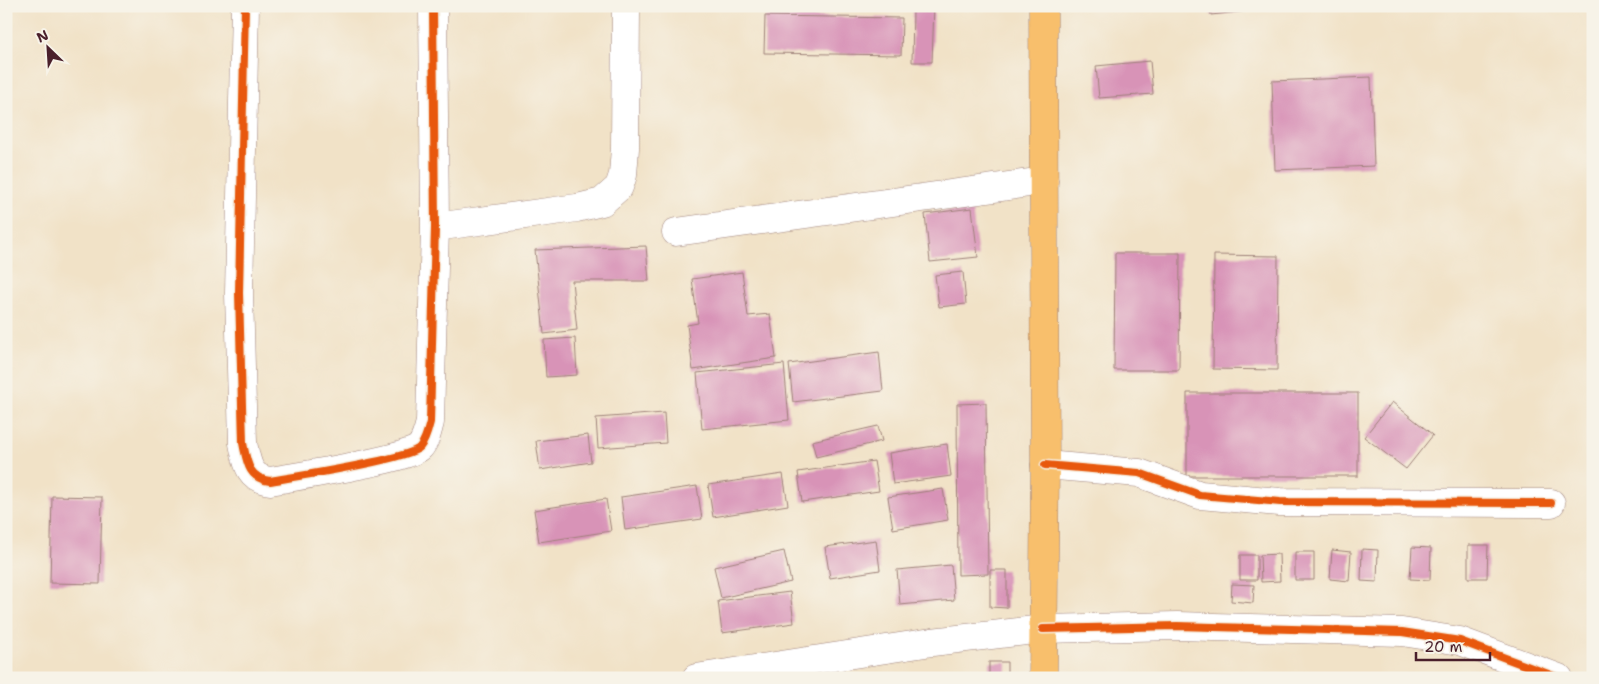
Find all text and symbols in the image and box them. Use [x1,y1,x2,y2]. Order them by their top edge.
north arrow [22,22,72,72]
text: N [34,26,51,47]
scale bar [1416,629,1490,661]
text: 20 m [1424,637,1463,657]

